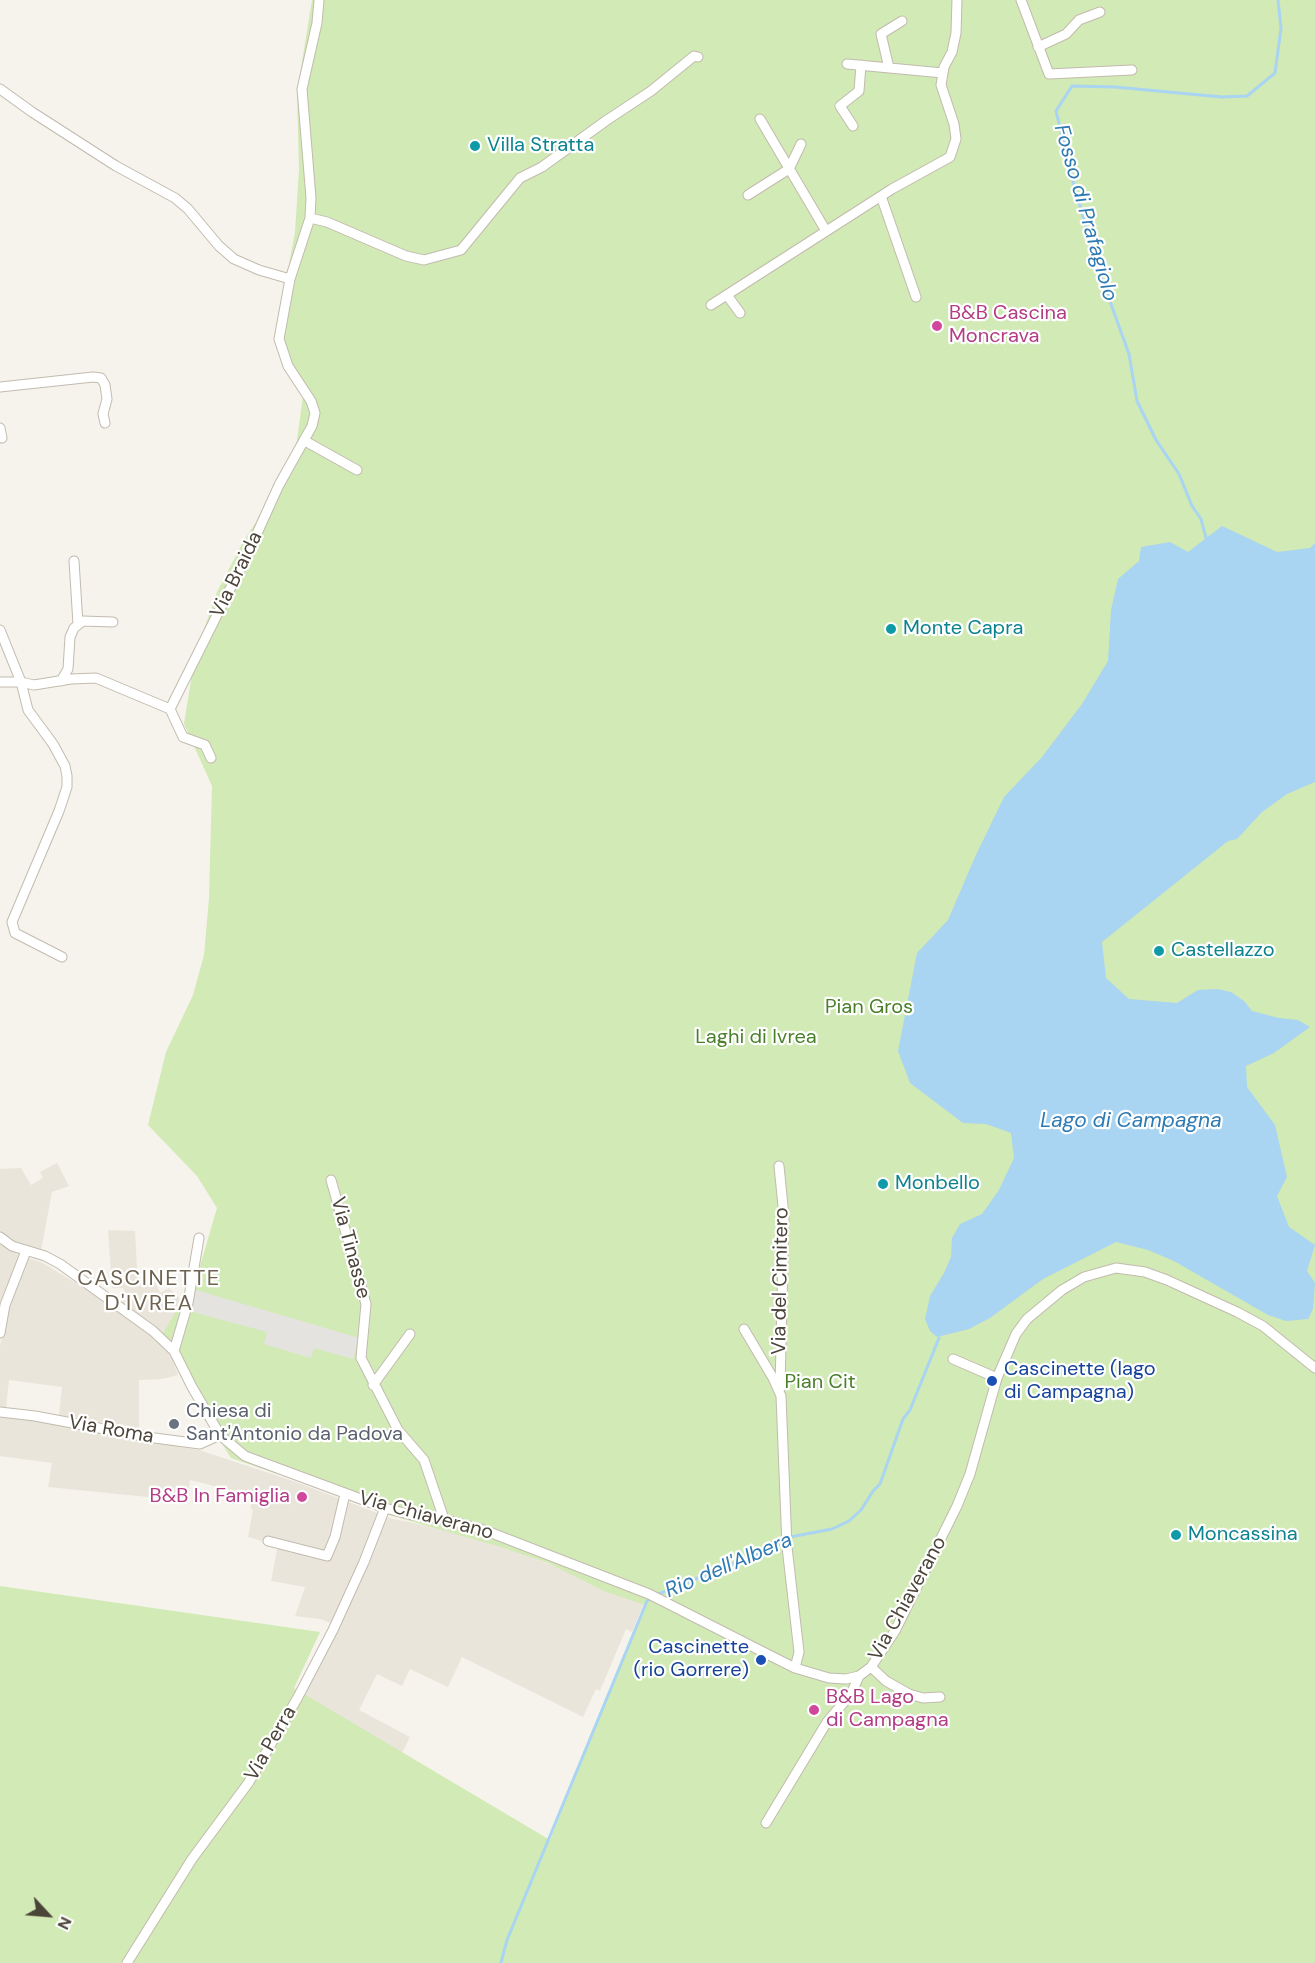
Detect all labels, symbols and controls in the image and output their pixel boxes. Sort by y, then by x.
water label: Fosso di Prafagiolo [1048,122,1122,304]
place label: Villa Stratta [487,134,594,158]
marker: Villa Stratta [468,139,482,153]
place label: B&B Cascina Moncrava [949,302,1067,349]
marker: B&B Cascina Moncrava [930,319,944,333]
street label: Via Braida [206,528,268,622]
place label: Monte Capra [903,617,1023,641]
marker: Monte Capra [884,622,898,636]
place label: Castellazzo [1171,939,1275,963]
marker: Castellazzo [1152,944,1166,958]
park label: Pian Gros [825,996,913,1020]
park label: Laghi di Ivrea [695,1026,817,1050]
water label: Lago di Campagna [1040,1108,1222,1134]
place label: Monbello [895,1172,980,1196]
marker: Monbello [876,1177,890,1191]
street label: Via Tinasse [325,1195,375,1301]
street label: Via del Cimitero [768,1207,794,1355]
district label: CASCINETTE D'IVREA [77,1266,221,1318]
place label: Cascinette (lago di Campagna) [1004,1358,1155,1405]
park label: Pian Cit [784,1371,856,1395]
marker: Cascinette (lago di Campagna) [985,1374,999,1388]
place label: Chiesa di Sant'Antonio da Padova [186,1400,403,1447]
street label: Via Roma [66,1411,156,1449]
marker: Chiesa di Sant'Antonio da Padova [167,1417,181,1431]
place label: B&B In Famiglia [150,1485,290,1509]
street label: Via Chiaverano [356,1486,496,1546]
marker: B&B In Famiglia [295,1490,309,1504]
place label: Moncassina [1188,1523,1298,1547]
water label: Rio dell'Albera [662,1528,796,1604]
marker: Moncassina [1169,1528,1183,1542]
street label: Via Chiaverano [864,1533,952,1665]
place label: Cascinette (rio Gorrere) [634,1636,749,1683]
marker: Cascinette (rio Gorrere) [754,1653,768,1667]
place label: B&B Lago di Campagna [826,1686,949,1733]
street label: Via Perra [240,1702,302,1786]
marker: B&B Lago di Campagna [807,1703,821,1717]
north arrow [18,1885,78,1945]
text: N [53,1913,77,1933]

